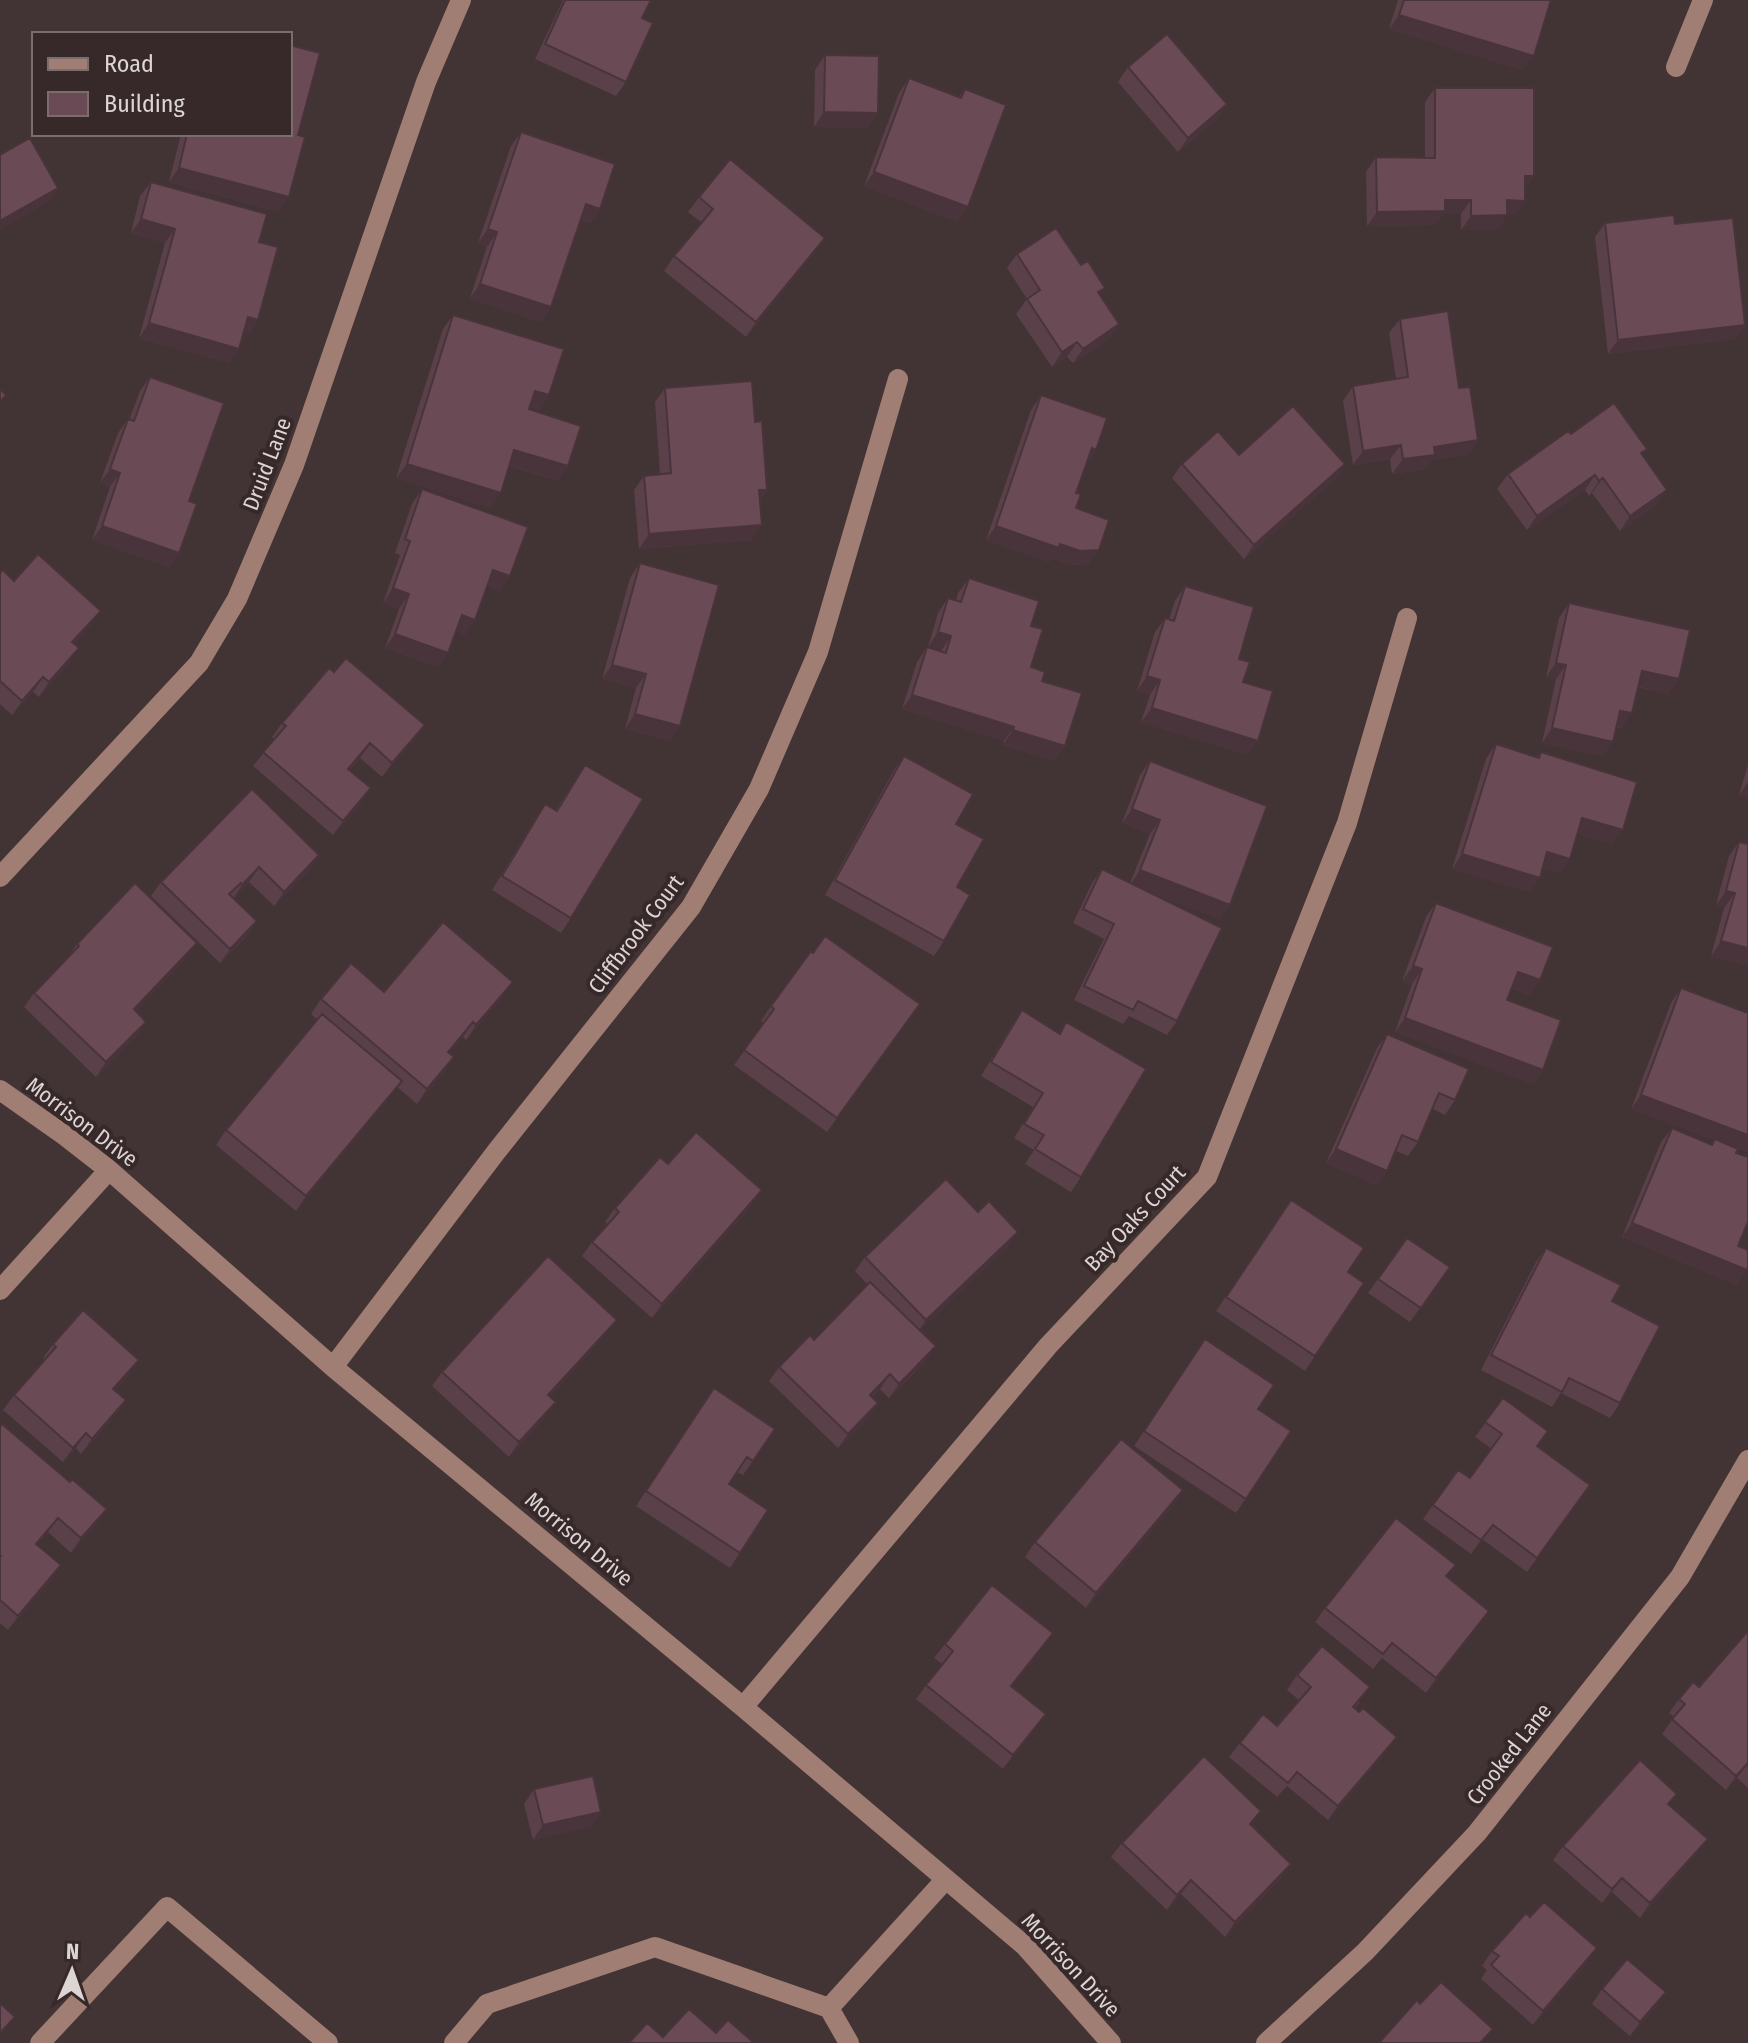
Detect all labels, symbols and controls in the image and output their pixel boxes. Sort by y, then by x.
legend [32,32,292,136]
text: Road [104,50,154,78]
text: Building [104,90,186,118]
street label: Druid Lane [237,414,297,514]
street label: Cliffbrook Court [583,869,690,999]
street label: Morrison Drive [21,1071,143,1173]
street label: Bay Oaks Court [1079,1159,1192,1277]
street label: Morrison Drive [520,1486,638,1592]
street label: Crooked Lane [1461,1698,1557,1810]
street label: Morrison Drive [1016,1907,1126,2023]
north arrow [32,1931,112,2011]
text: N [66,1938,80,1965]

